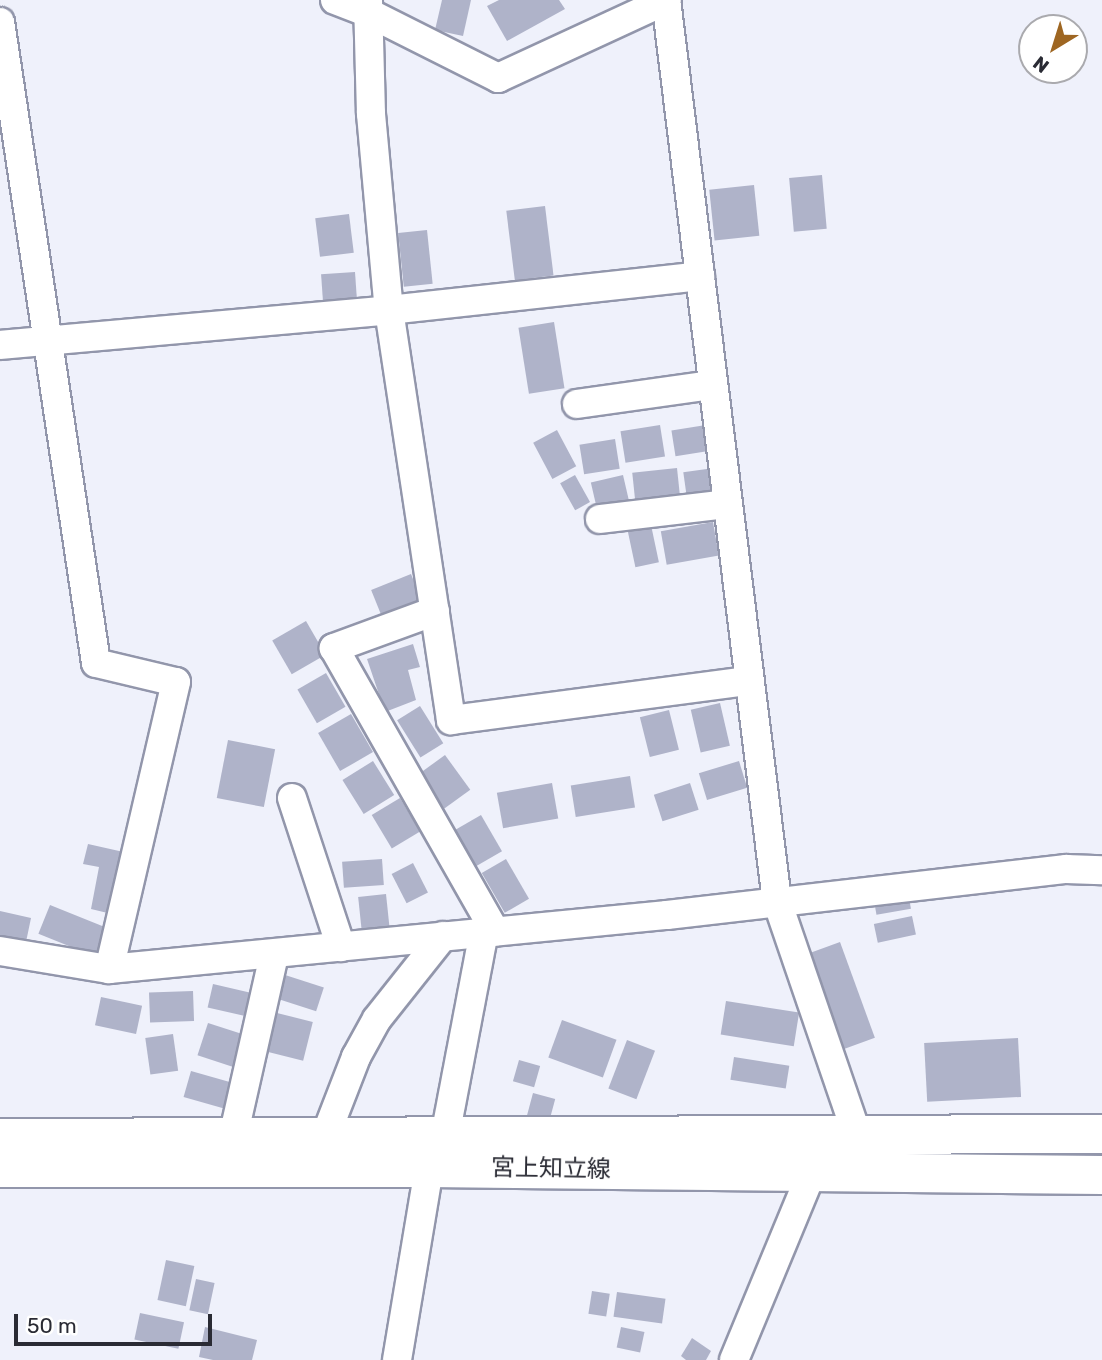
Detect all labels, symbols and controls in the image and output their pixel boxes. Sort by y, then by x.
north arrow [1018,14,1088,84]
text: N [1029,51,1053,78]
street label: 宮上知立線 [491,1154,611,1184]
scale bar [18,1300,215,1344]
text: 50 m [27,1313,77,1338]

